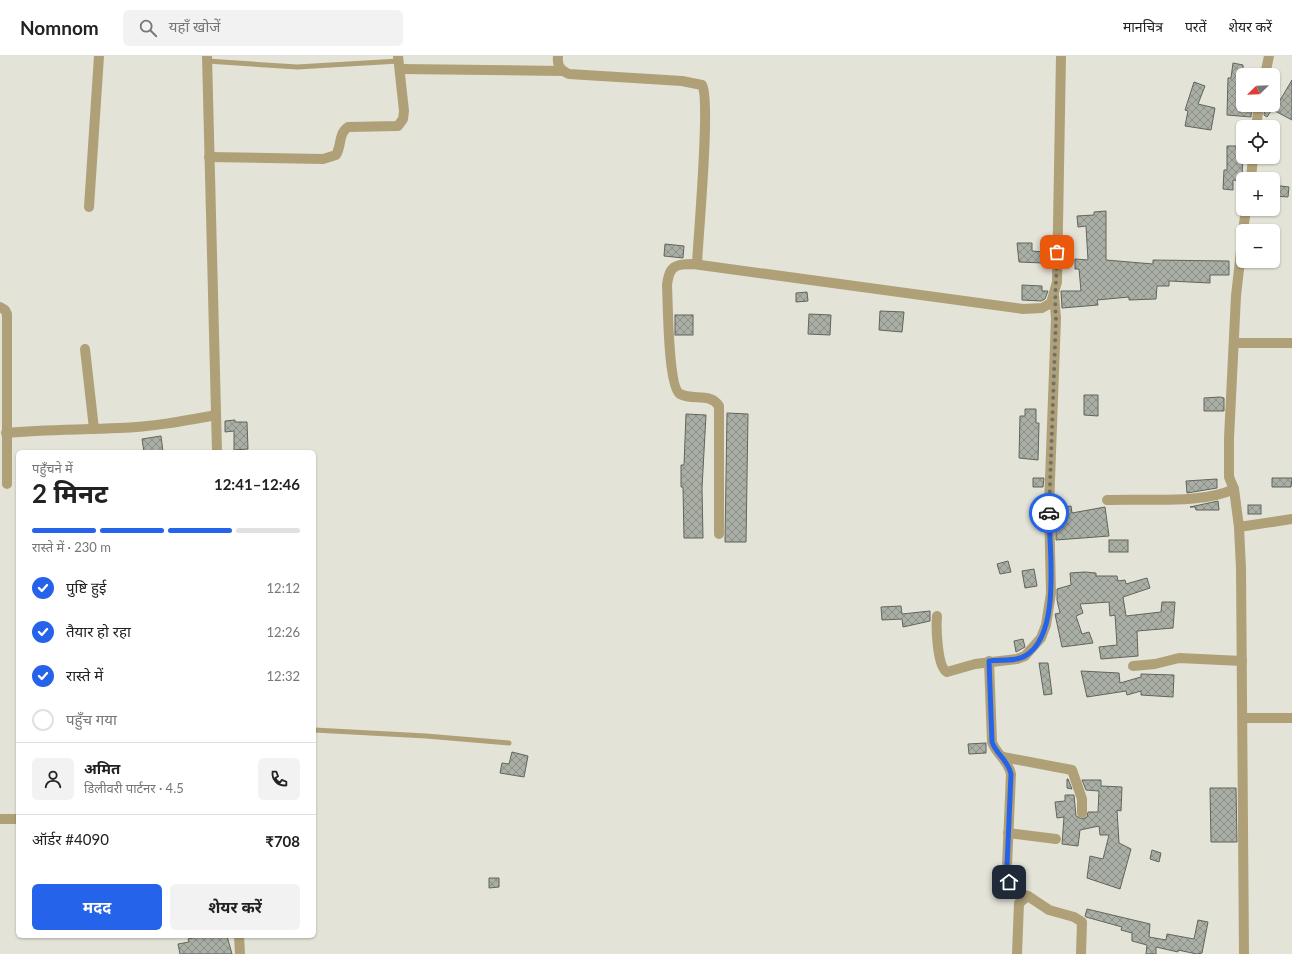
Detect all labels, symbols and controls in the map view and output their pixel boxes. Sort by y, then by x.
search box [123,10,403,46]
text: Nomnom [20,16,99,39]
icon: search [137,17,159,39]
text: यहाँ खोजें [169,17,220,35]
text: मानचित्र [1123,18,1163,35]
text: परतें [1185,18,1207,35]
text: शेयर करें [1229,18,1272,35]
north arrow [1236,68,1280,112]
map controls [1236,68,1280,268]
button: locate [1236,120,1280,164]
button: + [1236,172,1280,216]
button: − [1236,224,1280,268]
pin [1040,235,1074,269]
icon: bag [1046,241,1068,263]
text: पहुँचने में [32,460,73,476]
text: 12:41–12:46 [214,475,300,493]
text: 2 मिनट [32,477,108,509]
courier [1029,493,1069,533]
icon: car [1038,502,1060,524]
text: रास्ते में · 230 m [32,539,111,555]
icon: check [32,577,54,599]
text: पुष्टि हुई [66,578,106,596]
text: 12:12 [267,580,300,596]
icon: check [32,621,54,643]
text: तैयार हो रहा [66,622,131,640]
text: 12:26 [267,624,300,640]
icon: check [32,665,54,687]
text: रास्ते में [66,666,103,684]
text: 12:32 [267,668,300,684]
text: पहुँच गया [66,710,117,728]
button: person [32,758,74,800]
button: phone [258,758,300,800]
text: अमित [84,759,120,777]
text: डिलीवरी पार्टनर · 4.5 [84,780,184,796]
text: ऑर्डर #4090 [32,830,109,848]
text: ₹708 [265,832,300,850]
pin [992,865,1026,899]
icon: home [998,871,1020,893]
button: मदद [32,884,162,930]
button: शेयर करें [170,884,300,930]

